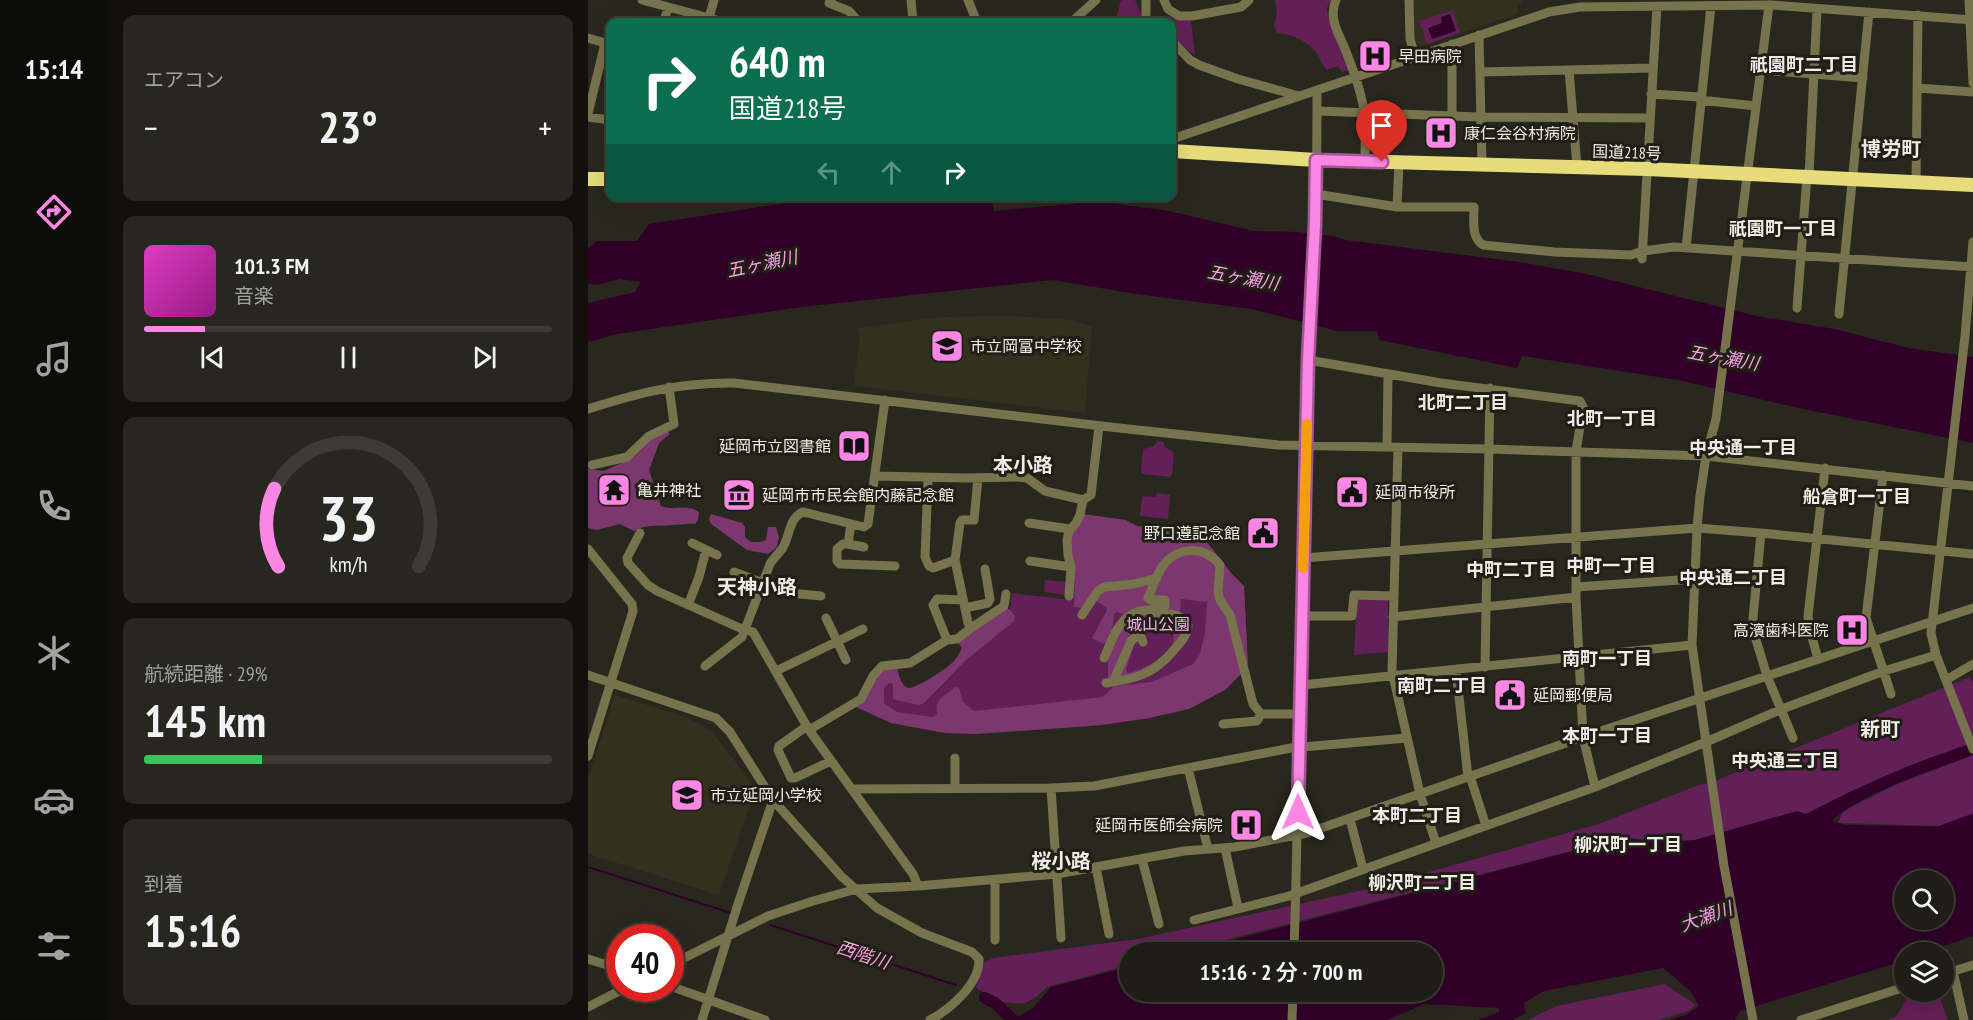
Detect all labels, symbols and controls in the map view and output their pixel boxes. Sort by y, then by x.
text: 640 m [729,34,826,89]
hospital icon: 早田病院 [1357,38,1393,74]
icon: right [630,42,708,120]
place label: 早田病院 [1398,46,1462,66]
text: 15:14 [25,52,83,86]
district label: 祇園町二丁目 [1750,53,1858,76]
text: エアコン [144,67,224,93]
text: 国道218号 [729,91,846,125]
text: 23° [318,97,378,155]
pin [1356,100,1407,162]
text: − [144,106,158,149]
text: + [538,106,552,149]
icon: arrive [1365,109,1398,142]
hospital icon: 康仁会谷村病院 [1423,115,1459,151]
place label: 康仁会谷村病院 [1464,123,1576,143]
district label: 博労町 [1861,136,1921,162]
street label: 国道218号 [1592,141,1662,163]
icon: left [812,156,845,189]
icon: ahead [875,156,908,189]
icon: right [938,156,971,189]
icon: directions [33,191,75,233]
district label: 祇園町一丁目 [1729,217,1837,240]
water label: 五ヶ瀬川 [724,244,801,282]
text: 101.3 FM [234,252,309,280]
water label: 五ヶ瀬川 [1206,260,1283,295]
text: 音楽 [234,283,274,309]
school or university icon: 市立岡富中学校 [929,328,965,364]
place label: 市立岡富中学校 [970,336,1082,356]
icon: music [33,338,75,380]
water label: 五ヶ瀬川 [1686,340,1763,375]
icon: previous [196,341,229,374]
icon: pause [332,341,365,374]
icon: next [468,341,501,374]
district label: 北町二丁目 [1418,391,1508,414]
district label: 北町一丁目 [1567,407,1657,430]
library icon: 延岡市立図書館 [836,428,872,464]
place label: 延岡市立図書館 [719,436,831,456]
district label: 中央通一丁目 [1689,436,1797,459]
district label: 本小路 [993,452,1053,478]
temple icon: 亀井神社 [596,472,632,508]
public building icon: 延岡市役所 [1334,474,1370,510]
text: 33 [318,477,378,558]
museum icon: 延岡市市民会館内藤記念館 [721,477,757,513]
place label: 亀井神社 [637,480,701,500]
place label: 延岡市役所 [1375,482,1455,502]
icon: phone [33,485,75,527]
place label: 延岡市市民会館内藤記念館 [762,485,954,505]
district label: 船倉町一丁目 [1803,485,1911,508]
public building icon: 野口遵記念館 [1245,515,1281,551]
place label: 野口遵記念館 [1144,523,1240,543]
text: km/h [329,550,367,578]
district label: 中町一丁目 [1566,554,1656,577]
district label: 中町二丁目 [1466,558,1556,581]
district label: 中央通二丁目 [1679,566,1787,589]
district label: 天神小路 [717,574,797,600]
hospital icon: 高濱歯科医院 [1834,612,1870,648]
park label: 城山公園 [1126,614,1190,634]
place label: 高濱歯科医院 [1733,620,1829,640]
icon: climate [33,632,75,674]
district label: 南町一丁目 [1562,647,1652,670]
text: 航続距離 · 29% [144,661,267,687]
district label: 南町二丁目 [1397,674,1487,697]
public building icon: 延岡郵便局 [1492,677,1528,713]
place label: 延岡郵便局 [1533,685,1613,705]
text: 145 km [144,691,266,749]
district label: 新町 [1860,716,1900,742]
district label: 本町一丁目 [1562,724,1652,747]
district label: 中央通三丁目 [1731,749,1839,772]
school or university icon: 市立延岡小学校 [669,777,705,813]
icon: car [33,779,75,821]
position arrow [1266,780,1330,844]
place label: 市立延岡小学校 [710,785,822,805]
district label: 本町二丁目 [1372,804,1462,827]
hospital icon: 延岡市医師会病院 [1228,807,1264,843]
place label: 延岡市医師会病院 [1095,815,1223,835]
district label: 柳沢町一丁目 [1574,833,1682,856]
district label: 桜小路 [1031,848,1091,874]
map controls [1894,870,1954,1002]
button: search [1894,870,1954,930]
text: 到着 [144,871,184,897]
district label: 柳沢町二丁目 [1368,871,1476,894]
water label: 大瀬川 [1677,896,1737,937]
text: 15:16 [144,901,241,959]
speed limit sign: 40 [606,924,684,1002]
icon: filters [33,925,75,967]
water label: 西階川 [834,935,894,974]
button: layers [1894,942,1954,1002]
text: 15:16 · 2 分 · 700 m [1200,958,1362,986]

